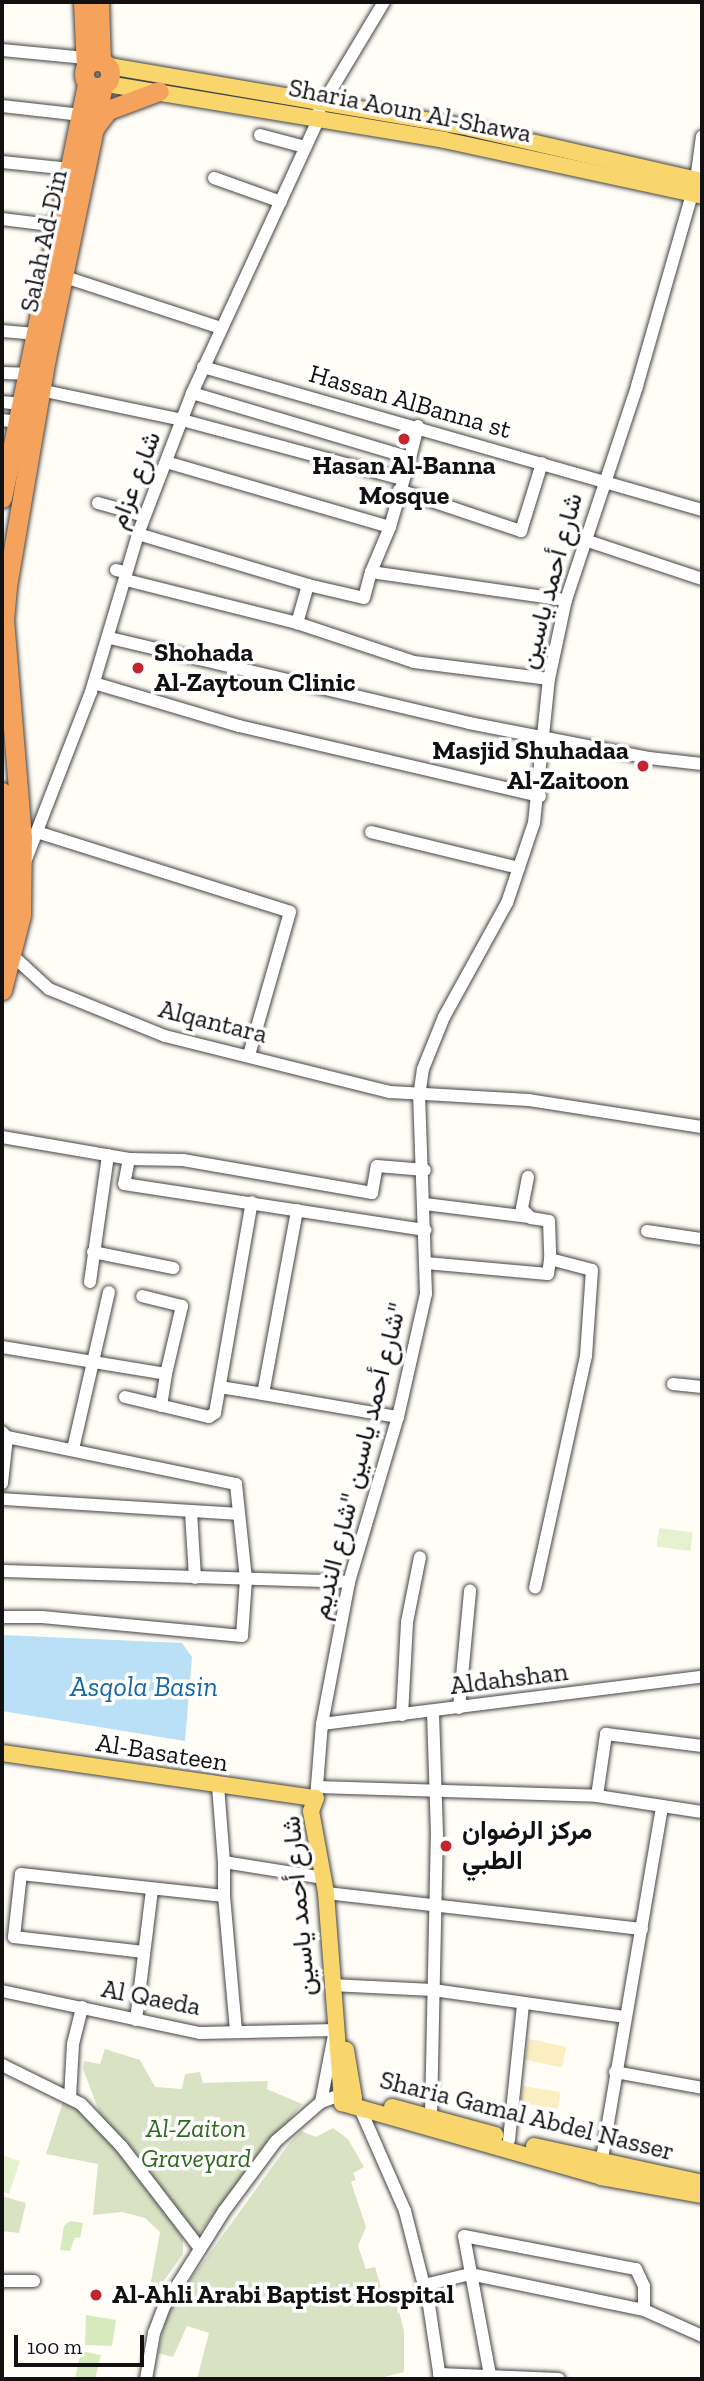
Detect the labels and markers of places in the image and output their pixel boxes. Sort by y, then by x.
marker: Hasan Al-Banna Mosque [396,431,412,447]
place label: Hasan Al-Banna Mosque [312,450,496,512]
place label: Shohada Al-Zaytoun Clinic [154,637,355,698]
marker: Shohada Al-Zaytoun Clinic [128,658,148,678]
place label: Masjid Shuhadaa Al-Zaitoon [432,735,629,796]
marker: Masjid Shuhadaa Al-Zaitoon [635,758,651,774]
place label: مركز الرضوان الطبي [462,1815,592,1876]
marker: مركز الرضوان الطبي [436,1836,456,1856]
place label: Al-Ahli Arabi Baptist Hospital [112,2279,455,2311]
marker: Al-Ahli Arabi Baptist Hospital [86,2285,106,2305]

